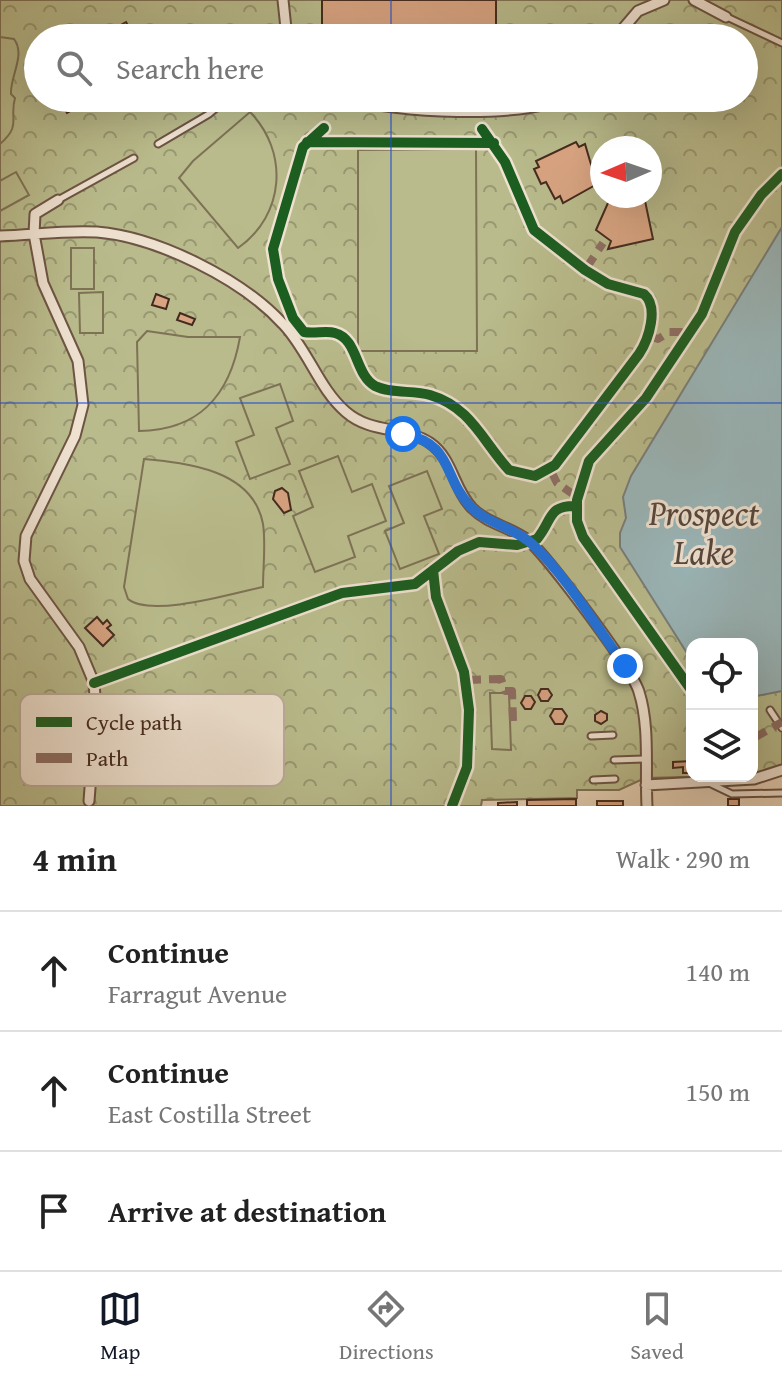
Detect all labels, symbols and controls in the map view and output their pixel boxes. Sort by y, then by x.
search box [24,24,758,112]
icon: search [52,46,96,90]
text: Search here [116,46,264,90]
north arrow [590,136,662,208]
route start [385,416,421,452]
water label: Prospect Lake [648,488,760,576]
map controls [686,638,758,782]
button: locate [686,638,758,710]
route end [607,648,643,684]
legend [20,694,284,786]
text: Cycle path [86,706,183,738]
button: layers [686,710,758,782]
text: Path [86,742,129,774]
text: 4 min [32,834,117,883]
text: Walk · 290 m [616,839,750,878]
text: Continue [108,930,229,974]
icon: ahead [32,949,76,993]
text: 140 m [685,952,750,991]
text: Farragut Avenue [108,974,287,1013]
text: Continue [108,1050,229,1094]
icon: ahead [32,1069,76,1113]
text: 150 m [685,1072,750,1111]
text: East Costilla Street [108,1094,311,1133]
icon: arrive [32,1189,76,1233]
text: Arrive at destination [108,1189,386,1233]
tab: Map [98,1287,142,1367]
tab: Directions [339,1287,434,1367]
tab: Saved [630,1287,684,1367]

